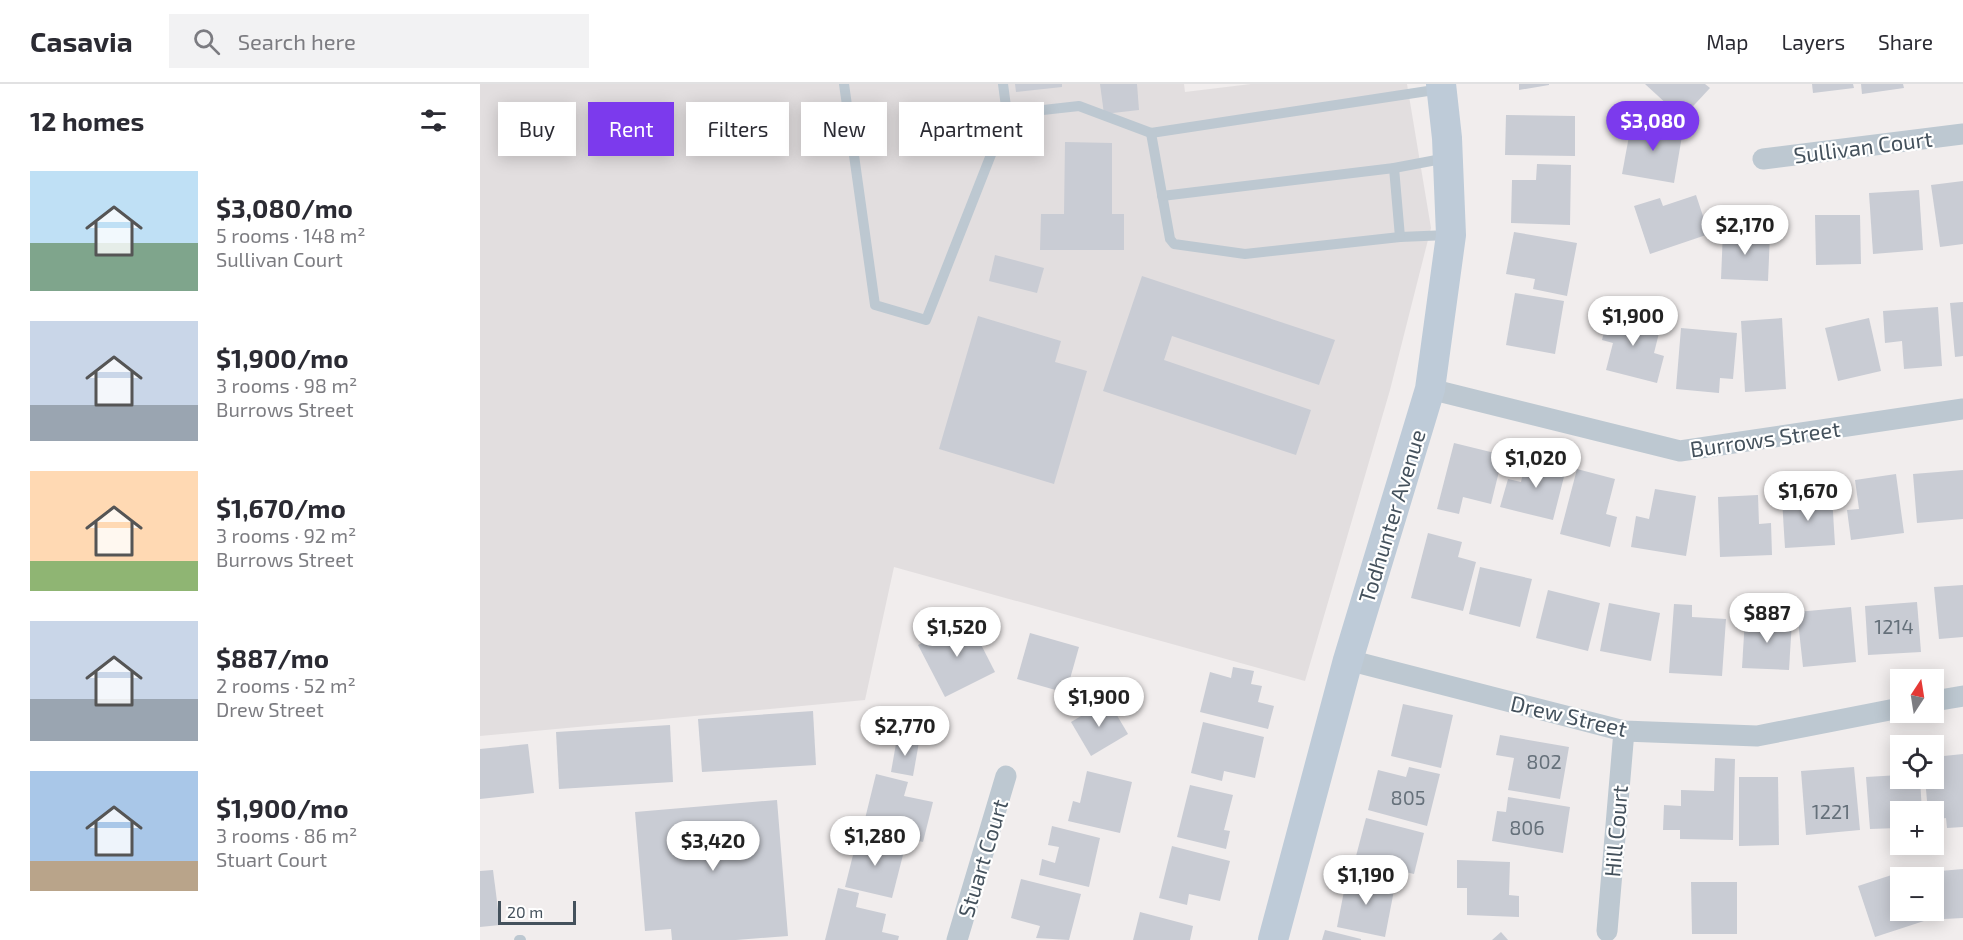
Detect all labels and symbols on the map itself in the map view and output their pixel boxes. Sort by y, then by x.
pin: $3,080 [1604,101,1702,152]
street label: Sullivan Court [1792,125,1934,167]
pin: $2,170 [1696,205,1794,256]
pin: $1,900 [1584,296,1682,347]
street label: Burrows Street [1688,415,1842,461]
street label: Todhunter Avenue [1352,426,1430,606]
pin: $1,020 [1487,438,1585,489]
pin: $1,670 [1759,471,1857,522]
pin: $887 [1731,593,1803,644]
pin: $1,520 [908,607,1006,658]
house number: 1214 [1874,614,1914,638]
north arrow [1890,669,1944,723]
pin: $1,900 [1050,677,1148,728]
street label: Drew Street [1508,689,1630,741]
pin: $2,770 [856,706,954,757]
house number: 802 [1526,749,1562,773]
street label: Hill Court [1598,784,1632,878]
house number: 805 [1391,785,1425,809]
street label: Stuart Court [952,796,1012,920]
house number: 1221 [1812,799,1850,823]
house number: 806 [1509,815,1545,839]
pin: $1,280 [826,816,924,867]
pin: $3,420 [664,821,762,872]
pin: $1,190 [1317,855,1415,906]
scale bar [498,898,576,926]

